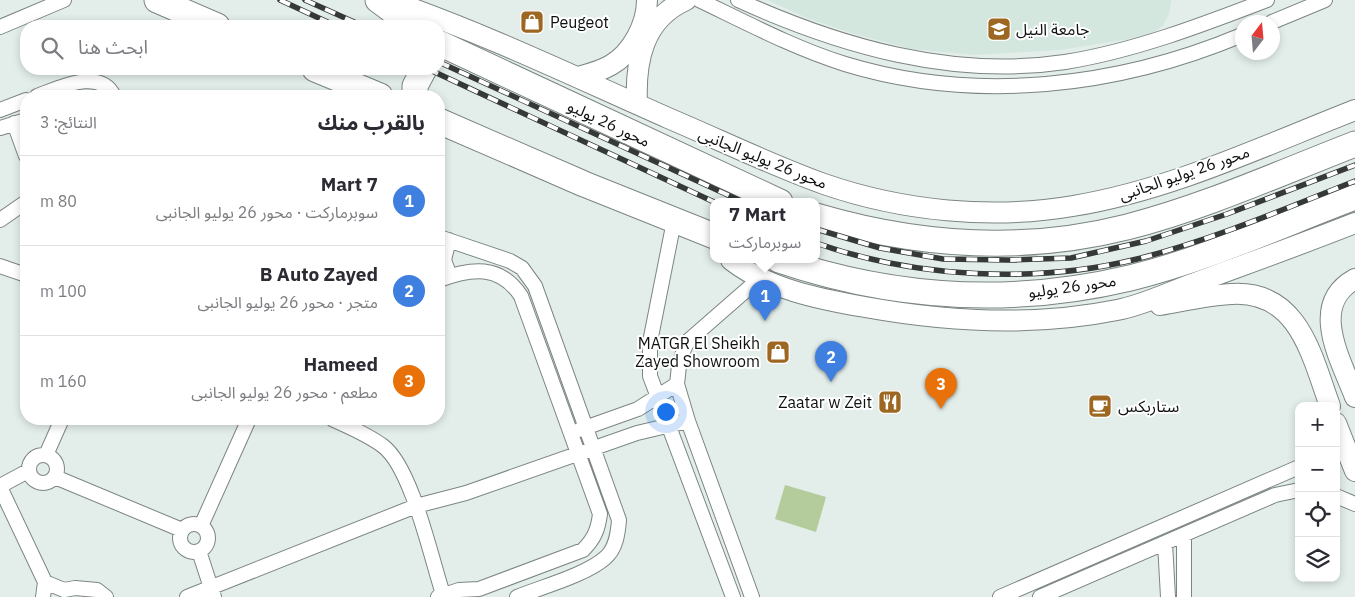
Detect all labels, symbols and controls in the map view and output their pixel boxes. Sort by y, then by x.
shop icon: Peugeot [519,9,545,35]
place label: Peugeot [550,12,609,32]
north arrow [1235,15,1280,60]
school or university icon: جامعة النيل [986,16,1012,42]
place label: جامعة النيل [1016,19,1089,39]
search box [20,20,445,75]
icon: search [38,34,66,62]
text: ابحث هنا [78,35,148,59]
street label: محور 26 يوليو [565,95,653,151]
text: بالقرب منك [318,108,425,136]
text: النتائج: 3 [40,112,97,132]
street label: محور 26 يوليو الجانبى [696,123,830,193]
street label: محور 26 يوليو الجانبى [1116,141,1252,205]
text: 7 Mart [321,172,378,196]
text: 80 m [40,191,77,211]
text: 1 [404,191,414,211]
popup [710,198,820,263]
text: سوبرماركت · محور 26 يوليو الجانبى [156,202,378,222]
text: 7 Mart [729,202,786,226]
text: سوبرماركت [729,232,801,252]
text: B Auto Zayed [260,262,378,286]
street label: محور 26 يوليو [1027,270,1117,302]
pin: 1 [749,280,781,321]
text: 100 m [40,281,87,301]
text: 2 [404,281,414,301]
text: متجر · محور 26 يوليو الجانبى [197,292,378,312]
place label: MATGR El Sheikh Zayed Showroom [635,333,760,371]
shop icon: MATGR El Sheikh Zayed Showroom [765,339,791,365]
pin: 2 [815,341,847,382]
text: Hameed [304,352,378,376]
pin: 3 [925,368,957,409]
text: 160 m [40,371,87,391]
text: 3 [404,371,414,391]
text: مطعم · محور 26 يوليو الجانبى [191,382,378,402]
restaurant icon: Zaatar w Zeit [877,389,903,415]
place label: Zaatar w Zeit [778,392,872,412]
cafe icon: ستاربكس [1087,393,1113,419]
place label: ستاربكس [1118,396,1179,416]
your location [653,399,679,425]
map controls [1295,402,1340,582]
button: + [1295,402,1340,447]
button: − [1295,447,1340,492]
button: locate [1295,492,1340,537]
button: layers [1295,537,1340,582]

